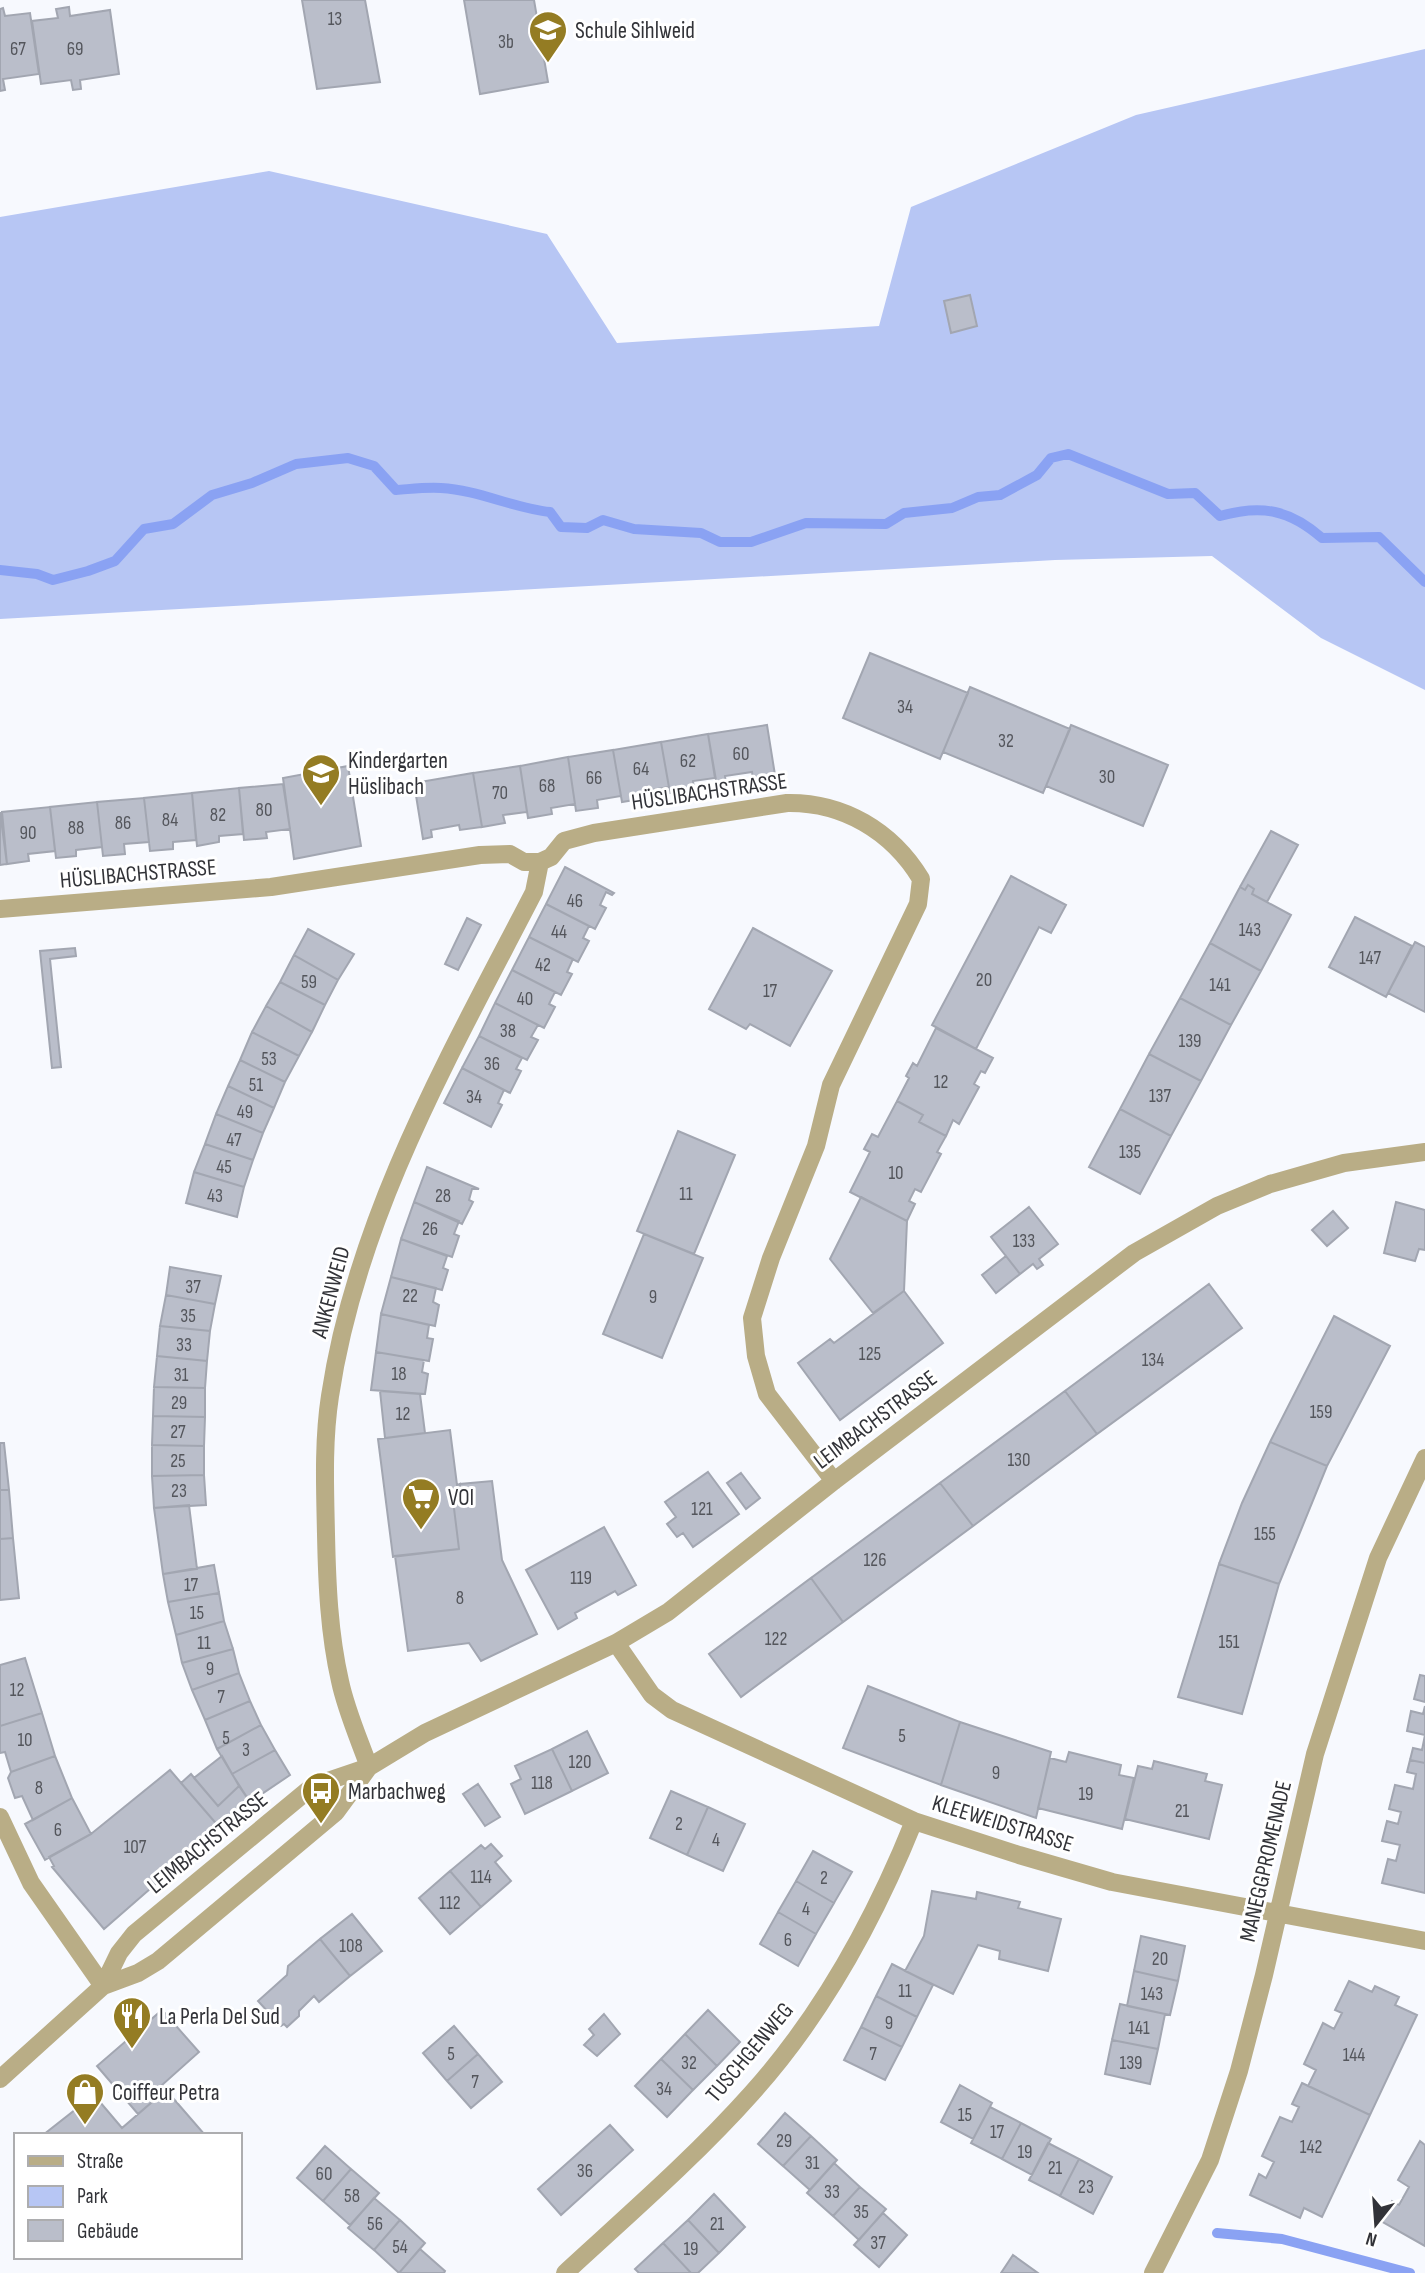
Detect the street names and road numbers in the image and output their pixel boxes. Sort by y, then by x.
street label: HÜSLIBACHSTRASSE [630,767,789,817]
street label: HÜSLIBACHSTRASSE [59,853,217,895]
street label: ANKENWEID [305,1243,357,1342]
street label: LEIMBACHSTRASSE [808,1364,943,1475]
street label: MANEGGPROMENADE [1234,1778,1298,1945]
street label: LEIMBACHSTRASSE [142,1786,274,1900]
street label: KLEEWEIDSTRASSE [929,1789,1077,1859]
street label: TUSCHGENWEG [700,1997,800,2108]

